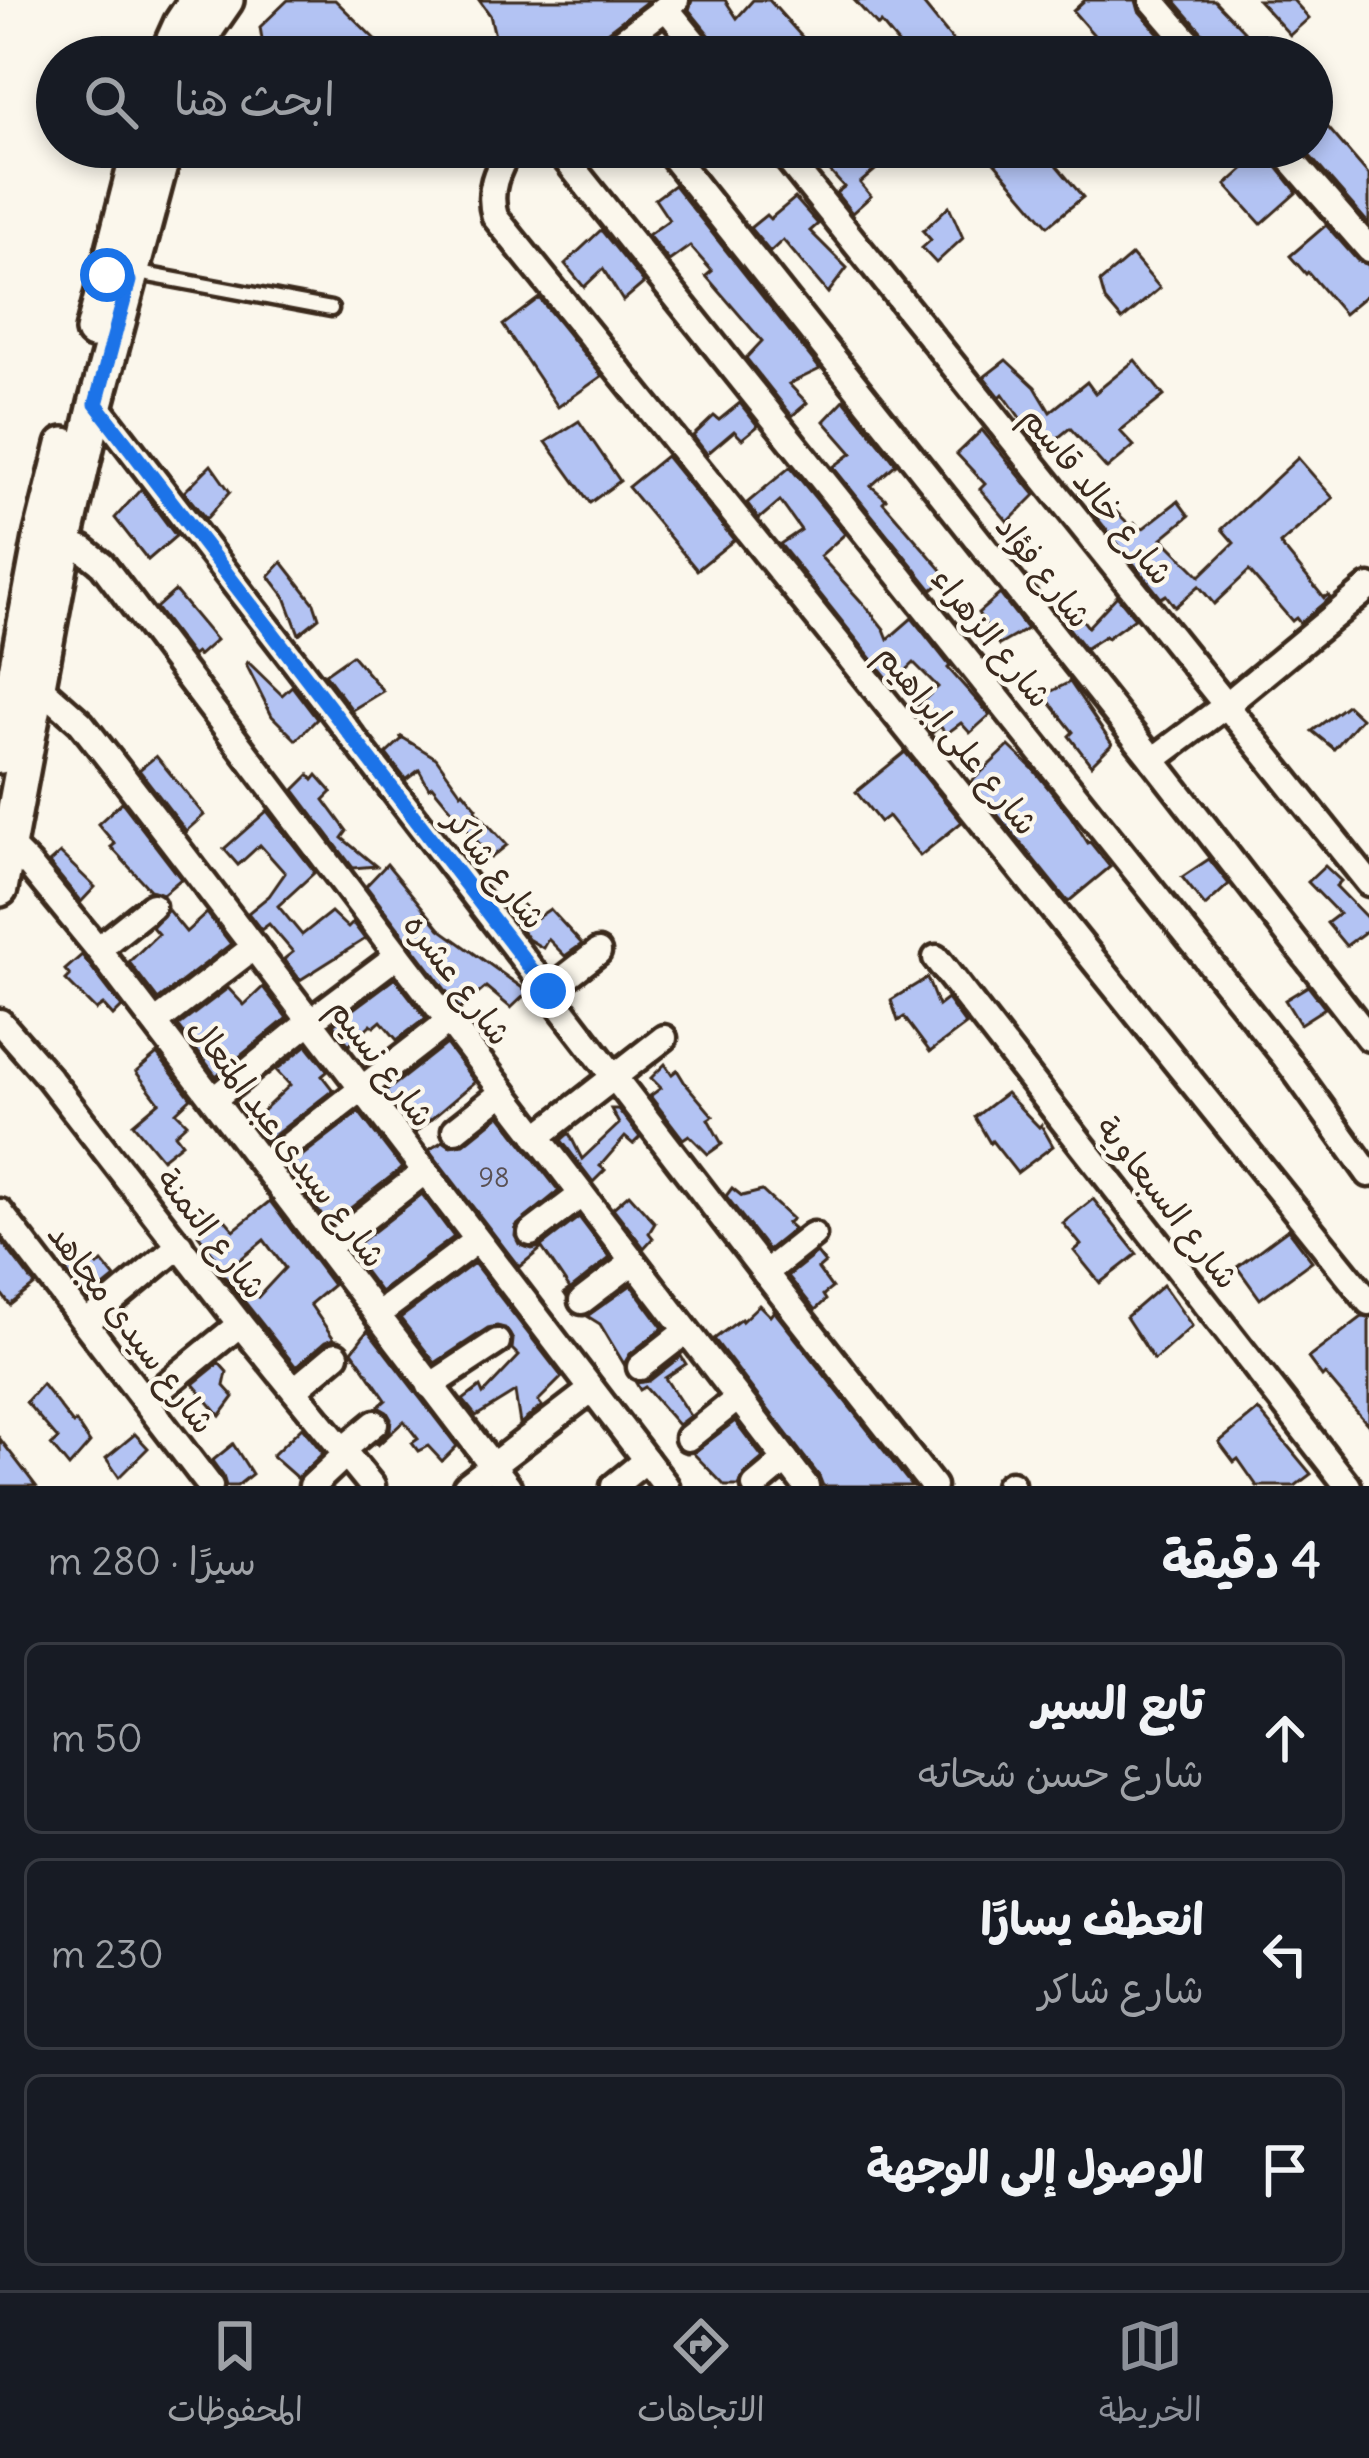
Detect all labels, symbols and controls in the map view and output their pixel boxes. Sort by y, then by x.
search box [36,36,1333,168]
icon: search [78,69,144,135]
text: ابحث هنا [174,71,335,127]
route start [80,248,134,302]
street label: شارع خالد قاسم [1009,397,1183,596]
street label: شارع فؤاد [984,506,1101,638]
street label: شارع الزهراء [920,558,1061,718]
street label: شارع على ابراهيم [864,635,1048,846]
street label: شارع شاكر [432,799,556,939]
street label: شارع عشره [392,905,521,1055]
route end [521,964,575,1018]
street label: شارع نسيم [316,989,444,1138]
street label: شارع سيدى عبد المتعال [178,1008,396,1277]
street label: شارع السبعاوية [1085,1107,1249,1299]
street label: شارع التمنة [146,1159,276,1309]
house number: 98 [478,1160,510,1194]
street label: شارع سيدى مجاهد [37,1214,225,1444]
text: 4 دقيقة [1162,1528,1321,1592]
text: سيرًا · 280 m [48,1537,256,1586]
text: تابع السير [1033,1675,1204,1731]
icon: ahead [1252,1705,1318,1771]
text: 50 m [51,1714,143,1763]
text: شارع حسن شحاته [918,1749,1204,1798]
text: انعطف يسارًا [981,1891,1204,1947]
icon: left [1252,1921,1318,1987]
text: 230 m [51,1930,164,1979]
text: شارع شاكر [1039,1965,1204,2014]
icon: arrive [1252,2137,1318,2203]
text: الوصول إلى الوجهة [866,2139,1204,2195]
tab: المحفوظات [167,2313,303,2439]
tab: الاتجاهات [637,2313,765,2439]
tab: الخريطة [1099,2313,1202,2439]

